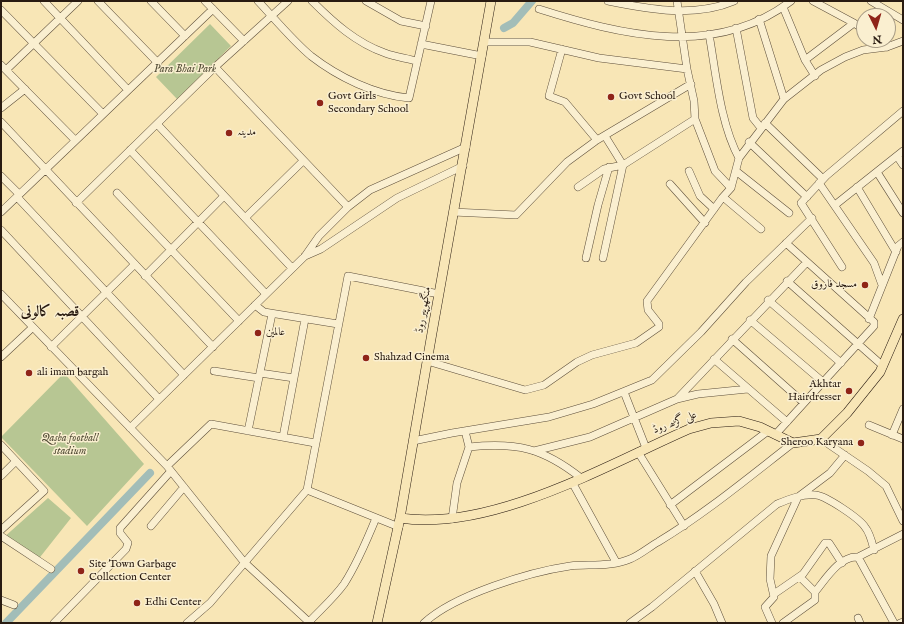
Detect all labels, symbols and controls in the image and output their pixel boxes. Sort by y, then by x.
north arrow [856,8,896,48]
text: N [872,32,882,46]
park label: Para Bhai Park [154,63,216,77]
place label: Govt Girls Secondary School [328,90,409,116]
place label: Govt School [619,90,676,104]
marker: Govt School [606,92,616,102]
marker: Govt Girls Secondary School [315,98,325,108]
place label: مدینہ [237,126,256,140]
marker: مدینہ [224,128,234,138]
place label: مسجد فاروق [811,278,857,292]
marker: مسجد فاروق [860,280,870,290]
street label: منگھوپیر روڈ [413,286,435,334]
district label: قصبہ کالونی [21,304,79,322]
place label: عالمین [266,326,285,340]
marker: عالمین [253,328,263,338]
place label: Shahzad Cinema [374,351,449,365]
marker: Shahzad Cinema [361,353,371,363]
place label: ali imam bargah [37,366,108,380]
marker: ali imam bargah [24,368,34,378]
place label: Akhtar Hairdresser [788,378,841,404]
marker: Akhtar Hairdresser [844,386,854,396]
street label: علی گڑھ روڈ [651,409,699,437]
park label: Qasba football stadium [42,432,98,458]
place label: Sheroo Karyana [781,436,853,450]
marker: Sheroo Karyana [856,438,866,448]
place label: Site Town Garbage Collection Center [89,558,176,584]
marker: Site Town Garbage Collection Center [76,566,86,576]
place label: Edhi Center [145,596,201,610]
marker: Edhi Center [132,598,142,608]

